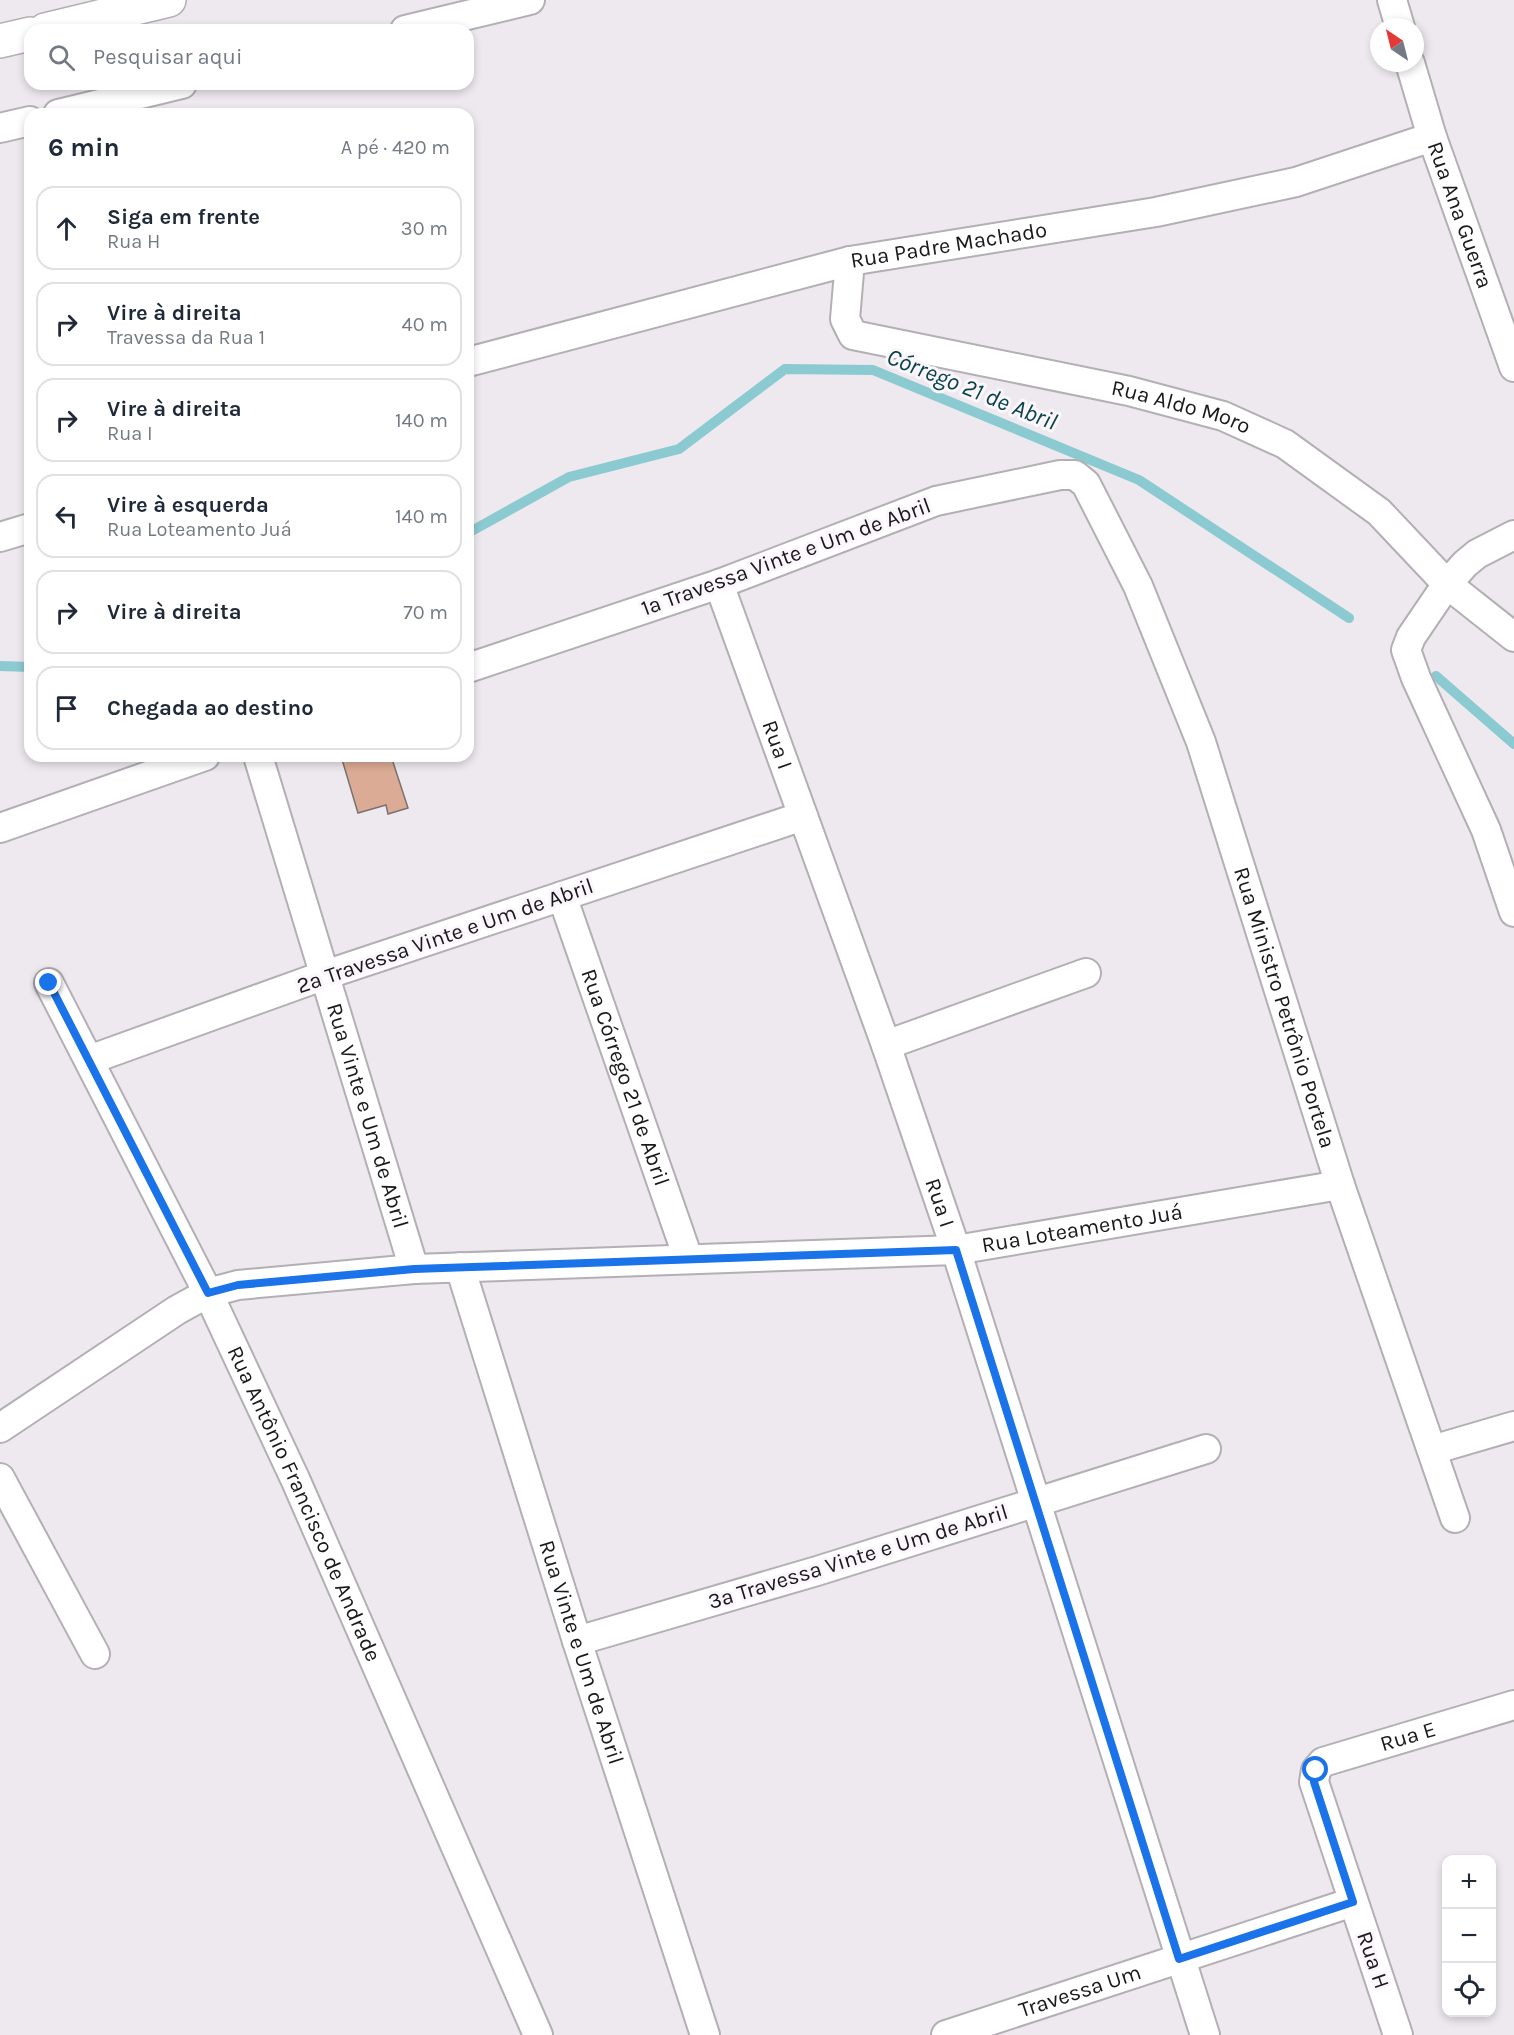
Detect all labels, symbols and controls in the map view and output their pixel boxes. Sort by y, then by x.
north arrow [1370,18,1424,72]
search box [24,24,474,90]
icon: search [45,41,78,74]
text: Pesquisar aqui [93,44,242,70]
text: 6 min [48,132,120,163]
text: A pé · 420 m [341,136,450,159]
street label: Rua Ana Guerra [1422,138,1498,292]
text: Siga em frente [107,204,260,230]
icon: ahead [50,212,83,245]
text: 30 m [401,217,448,240]
street label: Rua Padre Machado [848,217,1049,274]
text: Rua H [107,230,161,253]
text: Vire à direita [107,300,242,326]
icon: right [50,308,83,341]
text: 40 m [402,313,448,336]
text: Travessa da Rua 1 [107,326,265,349]
water label: Córrego 21 de Abril [883,342,1061,436]
street label: Rua Aldo Moro [1109,375,1255,440]
text: Vire à direita [107,396,242,422]
icon: right [50,404,83,437]
text: 140 m [395,409,448,432]
text: Rua I [107,422,153,445]
text: Vire à esquerda [107,492,269,518]
street label: 1ª Travessa Vinte e Um de Abril [638,492,934,622]
icon: left [50,500,83,533]
text: 140 m [395,505,448,528]
text: Rua Loteamento Juá [107,518,292,541]
icon: right [50,596,83,629]
text: Vire à direita [107,599,242,625]
text: 70 m [403,601,448,624]
icon: arrive [50,692,83,725]
text: Chegada ao destino [107,695,314,721]
street label: Rua I [756,717,798,773]
street label: Rua Ministro Petrônio Portela [1228,864,1341,1151]
street label: 2ª Travessa Vinte e Um de Abril [293,873,597,999]
street label: Rua Córrego 21 de Abril [575,965,675,1189]
route end [35,969,61,995]
street label: Rua Vinte e Um de Abril [321,1000,414,1231]
street label: Rua I [919,1175,960,1231]
street label: Rua Loteamento Juá [980,1199,1184,1258]
street label: Rua Antônio Francisco de Andrade [222,1342,386,1666]
street label: 3ª Travessa Vinte e Um de Abril [705,1499,1011,1615]
street label: Rua Vinte e Um de Abril [533,1537,629,1768]
street label: Rua E [1377,1716,1439,1757]
route start [1302,1756,1328,1782]
map controls [1442,1855,1496,2017]
button: + [1442,1855,1496,1909]
button: − [1442,1909,1496,1963]
street label: Rua H [1351,1928,1395,1992]
street label: Travessa Um [1015,1959,1145,2023]
button: locate [1442,1963,1496,2017]

